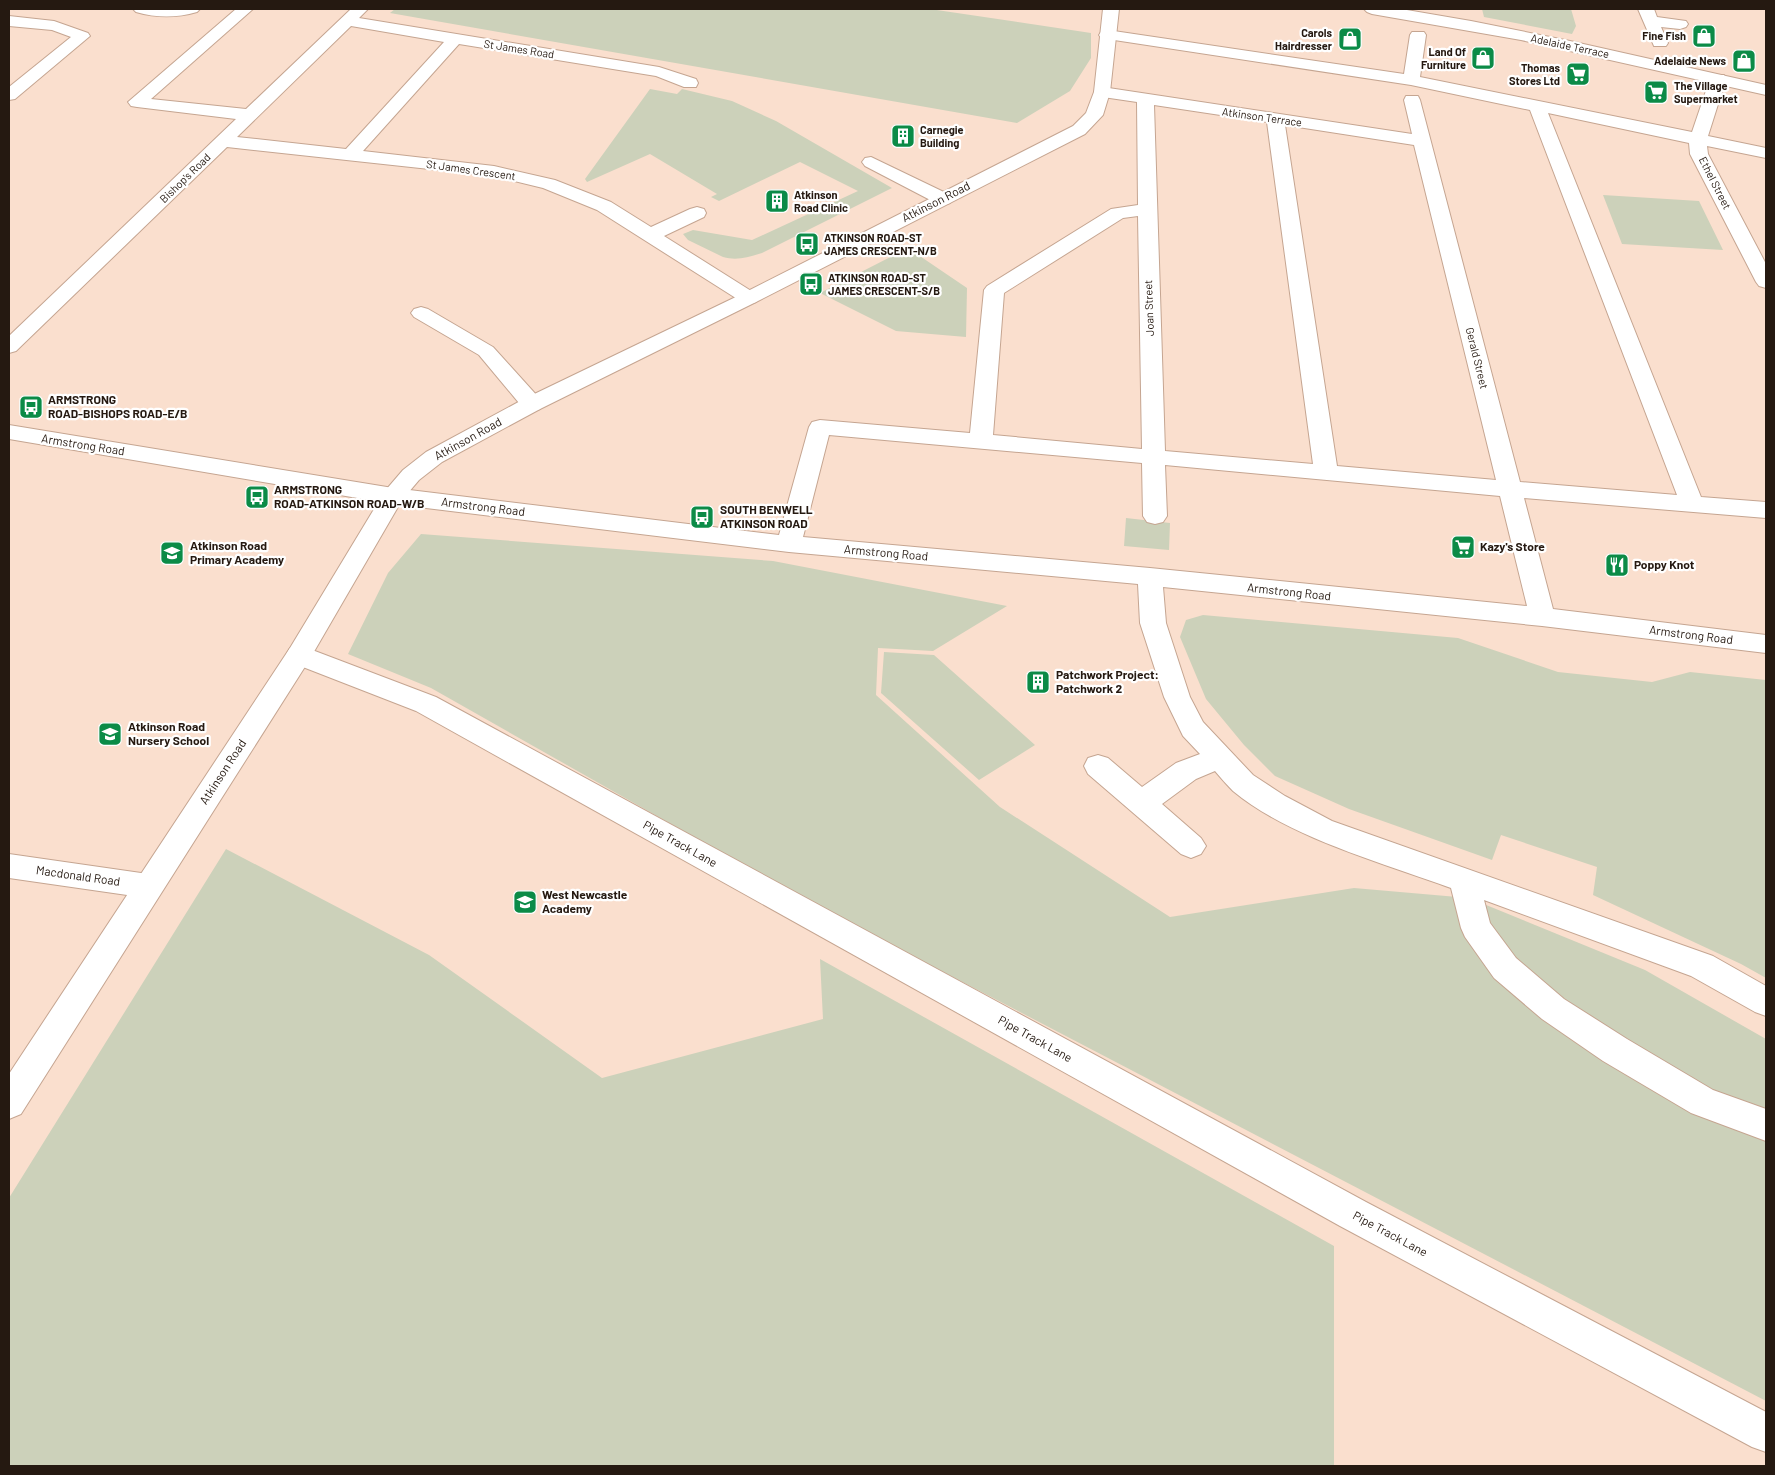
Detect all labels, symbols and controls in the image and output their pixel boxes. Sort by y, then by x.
shop icon: Fine Fish [1691,23,1717,49]
place label: Carols Hairdresser [1275,26,1333,52]
shop icon: Carols Hairdresser [1337,26,1363,52]
place label: Fine Fish [1642,29,1686,42]
street label: Adelaide Terrace [1530,31,1611,60]
street label: St James Road [483,37,555,60]
place label: Land Of Furniture [1421,45,1466,71]
shop icon: Land Of Furniture [1470,45,1496,71]
shop icon: Adelaide News [1731,48,1757,74]
place label: Adelaide News [1654,54,1726,67]
place label: Thomas Stores Ltd [1509,61,1560,87]
supermarket icon: Thomas Stores Ltd [1565,61,1591,87]
supermarket icon: The Village Supermarket [1643,79,1669,105]
place label: The Village Supermarket [1674,79,1738,105]
street label: Atkinson Terrace [1221,104,1303,129]
building icon: Carnegie Building [890,123,916,149]
place label: Carnegie Building [920,123,964,149]
street label: Bishop's Road [157,150,213,205]
street label: Ethel Street [1697,154,1734,211]
street label: St James Crescent [426,157,517,182]
street label: Atkinson Road [899,178,972,224]
building icon: Atkinson Road Clinic [764,188,790,214]
place label: Atkinson Road Clinic [794,188,848,214]
bus stop icon: ATKINSON ROAD-ST JAMES CRESCENT-N/B [794,231,820,257]
place label: ATKINSON ROAD-ST JAMES CRESCENT-N/B [824,231,937,257]
bus stop icon: ATKINSON ROAD-ST JAMES CRESCENT-S/B [798,271,824,297]
place label: ATKINSON ROAD-ST JAMES CRESCENT-S/B [828,271,940,297]
street label: Joan Street [1141,280,1156,336]
street label: Gerald Street [1464,326,1491,390]
place label: ARMSTRONG ROAD-BISHOPS ROAD-E/B [48,392,188,420]
bus stop icon: ARMSTRONG ROAD-BISHOPS ROAD-E/B [18,394,44,420]
street label: Atkinson Road [431,414,504,462]
street label: Armstrong Road [40,430,126,458]
place label: ARMSTRONG ROAD-ATKINSON ROAD-W/B [274,482,425,510]
bus stop icon: ARMSTRONG ROAD-ATKINSON ROAD-W/B [244,484,270,510]
street label: Armstrong Road [440,494,526,518]
place label: SOUTH BENWELL ATKINSON ROAD [720,502,813,530]
bus stop icon: SOUTH BENWELL ATKINSON ROAD [689,504,715,530]
supermarket icon: Kazy's Store [1450,534,1476,560]
place label: Atkinson Road Primary Academy [190,538,284,566]
place label: Kazy's Store [1480,539,1545,553]
school or university icon: Atkinson Road Primary Academy [159,540,185,566]
street label: Armstrong Road [843,541,929,563]
restaurant icon: Poppy Knot [1604,552,1630,578]
place label: Poppy Knot [1634,557,1695,571]
street label: Armstrong Road [1246,580,1332,602]
street label: Armstrong Road [1648,622,1734,646]
place label: Patchwork Project: Patchwork 2 [1056,667,1159,695]
building icon: Patchwork Project: Patchwork 2 [1025,669,1051,695]
place label: Atkinson Road Nursery School [128,719,209,747]
school or university icon: Atkinson Road Nursery School [97,721,123,747]
street label: Atkinson Road [196,736,248,807]
street label: Pipe Track Lane [641,817,720,869]
street label: Macdonald Road [35,862,121,888]
place label: West Newcastle Academy [542,887,628,915]
school or university icon: West Newcastle Academy [512,889,538,915]
street label: Pipe Track Lane [996,1012,1075,1064]
street label: Pipe Track Lane [1351,1208,1430,1259]

